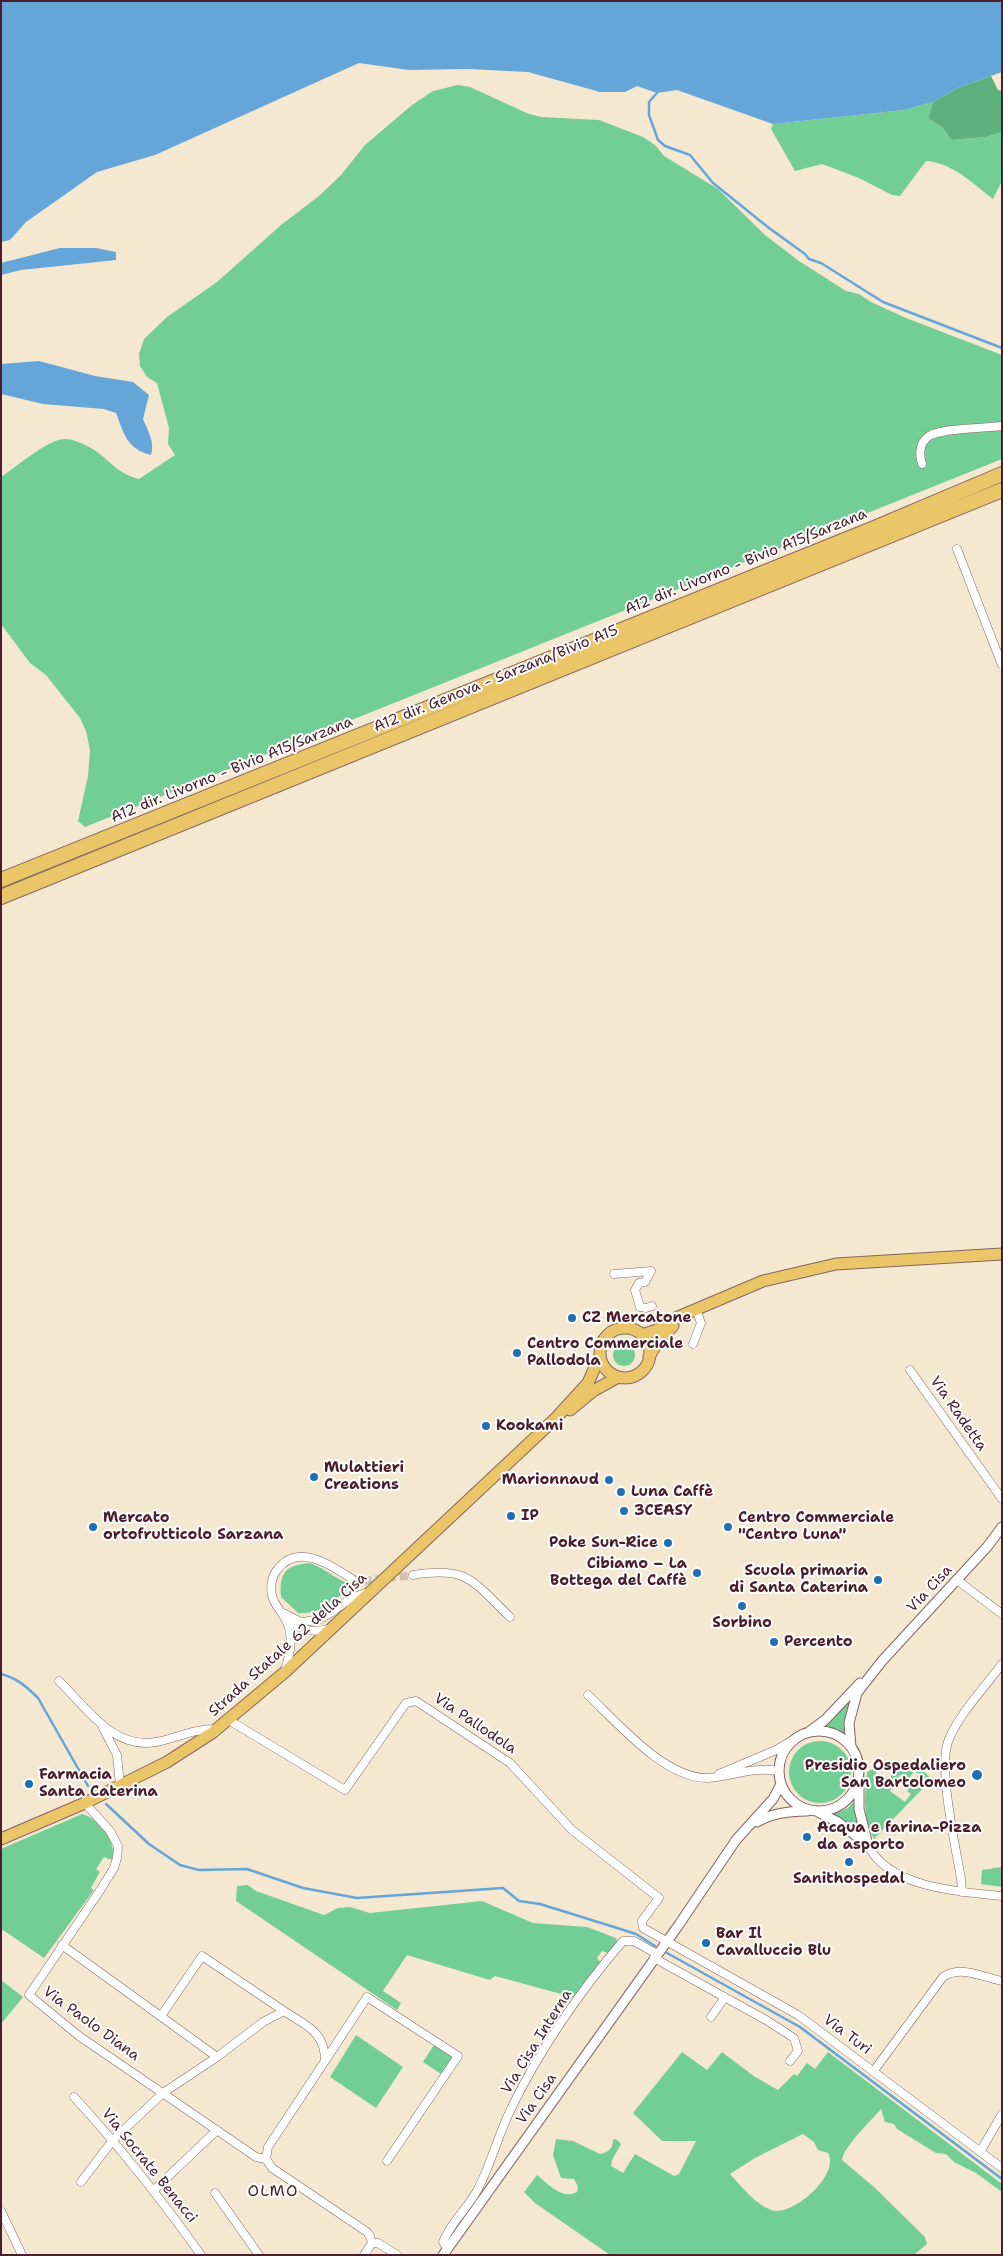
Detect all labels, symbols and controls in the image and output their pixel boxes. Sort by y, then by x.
street label: A12 dir. Livorno - Bivio A15/Sarzana [622,505,870,619]
street label: A12 dir. Genova - Sarzana/Bivio A15 [371,622,621,736]
street label: A12 dir. Livorno - Bivio A15/Sarzana [108,713,356,827]
place label: CZ Mercatone [582,1309,691,1327]
marker: CZ Mercatone [566,1312,578,1324]
place label: Centro Commerciale Pallodola [527,1335,683,1370]
marker: Centro Commerciale Pallodola [511,1347,523,1359]
street label: Via Radetta [926,1373,990,1455]
place label: Kookami [496,1417,563,1435]
marker: Kookami [480,1420,492,1432]
place label: Mulattieri Creations [324,1459,404,1494]
marker: Mulattieri Creations [308,1471,320,1483]
place label: Marionnaud [502,1471,599,1489]
marker: Marionnaud [603,1474,615,1486]
place label: Luna Caffè [631,1483,713,1501]
marker: Luna Caffè [615,1486,627,1498]
place label: 3CEASY [634,1502,692,1520]
marker: 3CEASY [618,1505,630,1517]
place label: IP [521,1507,539,1525]
place label: Mercato ortofrutticolo Sarzana [103,1509,283,1544]
place label: Centro Commerciale "Centro Luna" [738,1509,894,1544]
marker: IP [505,1510,517,1522]
marker: Mercato ortofrutticolo Sarzana [87,1521,99,1533]
marker: Centro Commerciale "Centro Luna" [722,1521,734,1533]
place label: Poke Sun-Rice [549,1534,658,1552]
marker: Poke Sun-Rice [662,1537,674,1549]
place label: Cibiamo – La Bottega del Caffè [550,1555,687,1590]
place label: Scuola primaria di Santa Caterina [729,1562,868,1597]
street label: Via Cisa [904,1562,956,1616]
marker: Cibiamo – La Bottega del Caffè [691,1567,703,1579]
street label: Strada Statale 62 della Cisa [205,1569,371,1721]
marker: Scuola primaria di Santa Caterina [872,1574,884,1586]
marker: Sorbino [736,1600,748,1612]
place label: Sorbino [712,1614,772,1632]
place label: Percento [784,1633,853,1651]
marker: Percento [768,1636,780,1648]
street label: Via Pallodola [430,1690,520,1758]
place label: Presidio Ospedaliero San Bartolomeo [805,1757,966,1792]
place label: Farmacia Santa Caterina [39,1766,158,1801]
marker: Presidio Ospedaliero San Bartolomeo [970,1768,984,1782]
marker: Farmacia Santa Caterina [23,1778,35,1790]
place label: Acqua e farina-Pizza da asporto [817,1819,982,1854]
marker: Acqua e farina-Pizza da asporto [801,1831,813,1843]
marker: Sanithospedal [843,1856,855,1868]
place label: Sanithospedal [793,1870,905,1888]
place label: Bar Il Cavalluccio Blu [716,1925,831,1960]
marker: Bar Il Cavalluccio Blu [700,1937,712,1949]
street label: Via Paolo Diana [39,1983,143,2065]
street label: Via Cisa Interna [498,1987,576,2097]
street label: Via Turi [819,2011,875,2059]
street label: Via Cisa [513,2070,561,2128]
street label: Via Socrate Benacci [97,2105,201,2227]
district label: OLMO [247,2182,299,2202]

